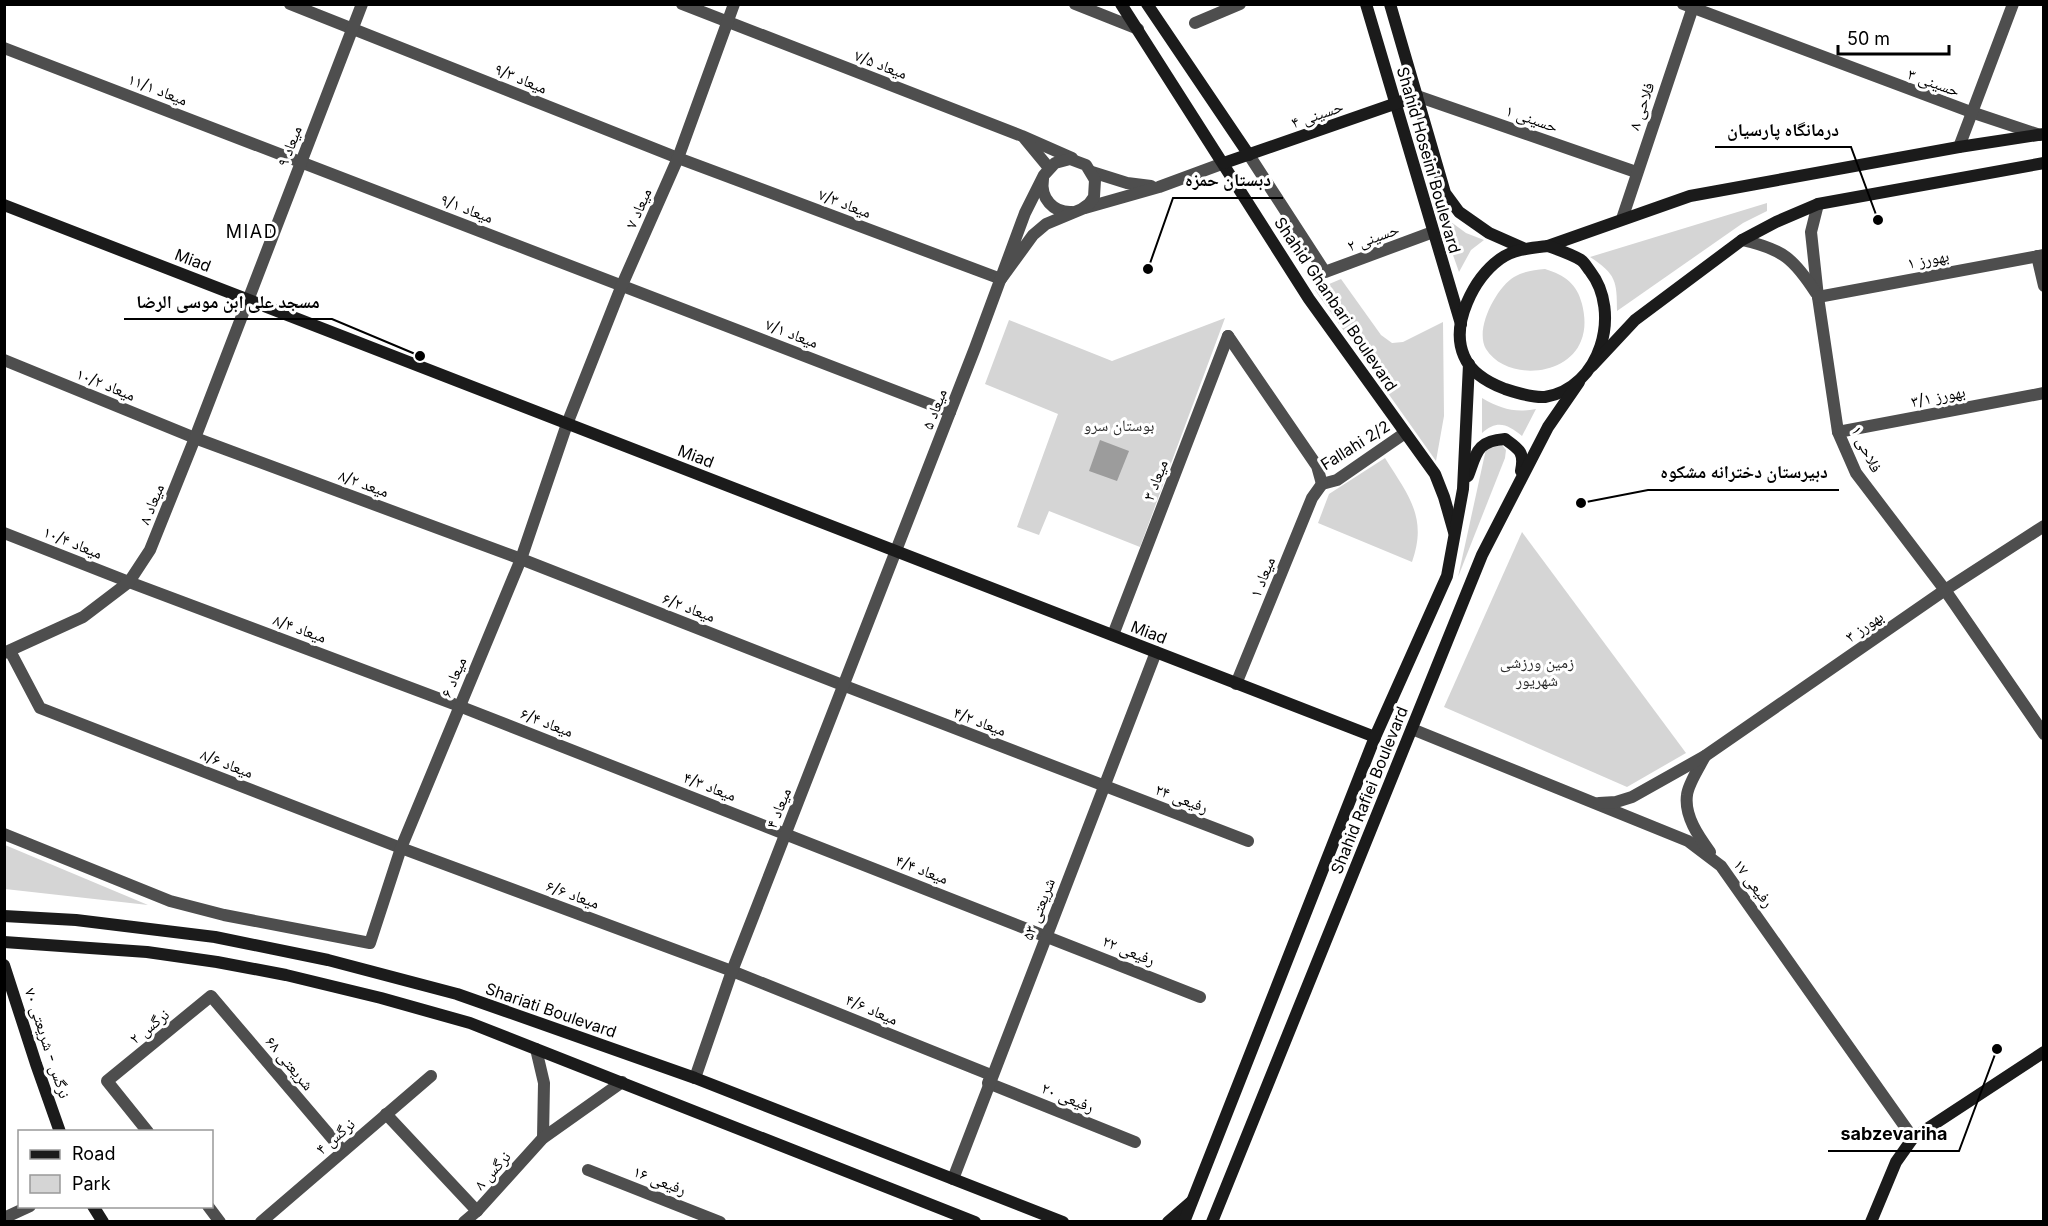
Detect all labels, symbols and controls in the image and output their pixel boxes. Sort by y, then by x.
scale bar [1838,18,1949,56]
text: 50 m [1847,28,1890,49]
street label: میعاد ۷/۵ [852,45,910,83]
street label: میعاد ۹/۳ [492,58,550,98]
street label: حسینی ۳ [1905,63,1963,102]
street label: Shahid Hoseini Boulevard [1393,64,1465,256]
street label: میعاد ۱۱/۱ [125,69,191,109]
street label: فلاحی ۸ [1624,79,1659,133]
street label: حسینی ۴ [1288,96,1346,133]
street label: حسینی ۱ [1503,100,1561,137]
callout: درمانگاه پارسیان [1715,111,1851,147]
text: درمانگاه پارسیان [1727,119,1839,141]
street label: میعاد ۹ [272,123,306,169]
callout: دبستان حمزه [1173,162,1283,198]
text: دبستان حمزه [1185,169,1271,191]
street label: میعاد ۷/۳ [816,184,874,222]
street label: میعاد ۷ [620,185,656,231]
street label: میعاد ۹/۱ [438,189,496,227]
street label: Shahid Ghanbari Boulevard [1270,213,1402,395]
street label: حسینی ۲ [1344,218,1402,257]
district label: MIAD [226,221,278,242]
street label: Miad [172,244,214,276]
street label: بهورز ۱ [1905,245,1951,273]
callout: مسجد علی ابن موسی الرضا [124,283,332,319]
text: مسجد علی ابن موسی الرضا [136,291,320,313]
street label: میعاد ۷/۱ [763,314,821,352]
street label: میعاد ۱۰/۲ [73,363,139,405]
street label: بهورز ۳/۱ [1909,381,1967,411]
street label: میعاد ۵ [917,386,951,432]
park label: بوستان سرو [1084,415,1154,436]
street label: Fallahi 2/2 [1317,416,1393,474]
street label: فلاحی ۱ [1846,422,1887,476]
street label: Miad [675,440,717,472]
callout: دبیرستان دخترانه مشکوه [1648,454,1839,490]
street label: میعاد ۳ [1138,457,1172,503]
text: دبیرستان دخترانه مشکوه [1660,461,1828,483]
street label: میعد ۸/۲ [336,465,392,501]
street label: میعاد ۸ [134,481,168,527]
street label: میعاد ۱۰/۴ [40,521,106,563]
street label: میعاد ۱ [1245,554,1279,600]
street label: میعاد ۶/۲ [660,588,718,626]
street label: بهورز ۳ [1841,606,1887,646]
street label: میعاد ۸/۴ [271,609,329,647]
street label: Miad [1128,616,1170,648]
park label: زمین ورزشی شهریور [1500,652,1574,690]
street label: میعاد ۶ [436,654,470,700]
street label: میعاد ۴/۲ [951,702,1009,740]
street label: میعاد ۶/۴ [518,703,576,741]
street label: Shahid Rafiei Boulevard [1326,703,1412,877]
street label: میعاد ۸/۶ [198,744,256,782]
street label: میعاد ۴/۳ [681,767,739,805]
street label: رفیعی ۲۴ [1152,779,1211,818]
street label: میعاد ۴ [761,785,795,831]
street label: میعاد ۴/۴ [893,850,951,888]
street label: رفیعی ۱۷ [1729,855,1779,912]
street label: میعاد ۶/۶ [544,875,602,913]
street label: شریعتی ۵۳ [1017,875,1060,943]
street label: رفیعی ۲۲ [1099,930,1158,971]
street label: Shariati Boulevard [483,978,619,1042]
street label: نرگس - شریعتی ۷۰ [20,985,75,1101]
street label: میعاد ۴/۶ [843,989,901,1029]
street label: نرگس ۲ [125,1004,174,1049]
street label: شریعتی ۶۸ [261,1032,318,1095]
street label: رفیعی ۲۰ [1038,1077,1097,1118]
street label: نرگس ۴ [311,1114,359,1159]
callout: sabzevariha [1828,1115,1959,1151]
text: sabzevariha [1841,1123,1947,1144]
legend [18,1130,213,1208]
text: Road [72,1143,115,1164]
street label: نرگس ۸ [469,1146,515,1194]
street label: رفیعی ۱۶ [630,1161,689,1200]
text: Park [72,1173,111,1194]

